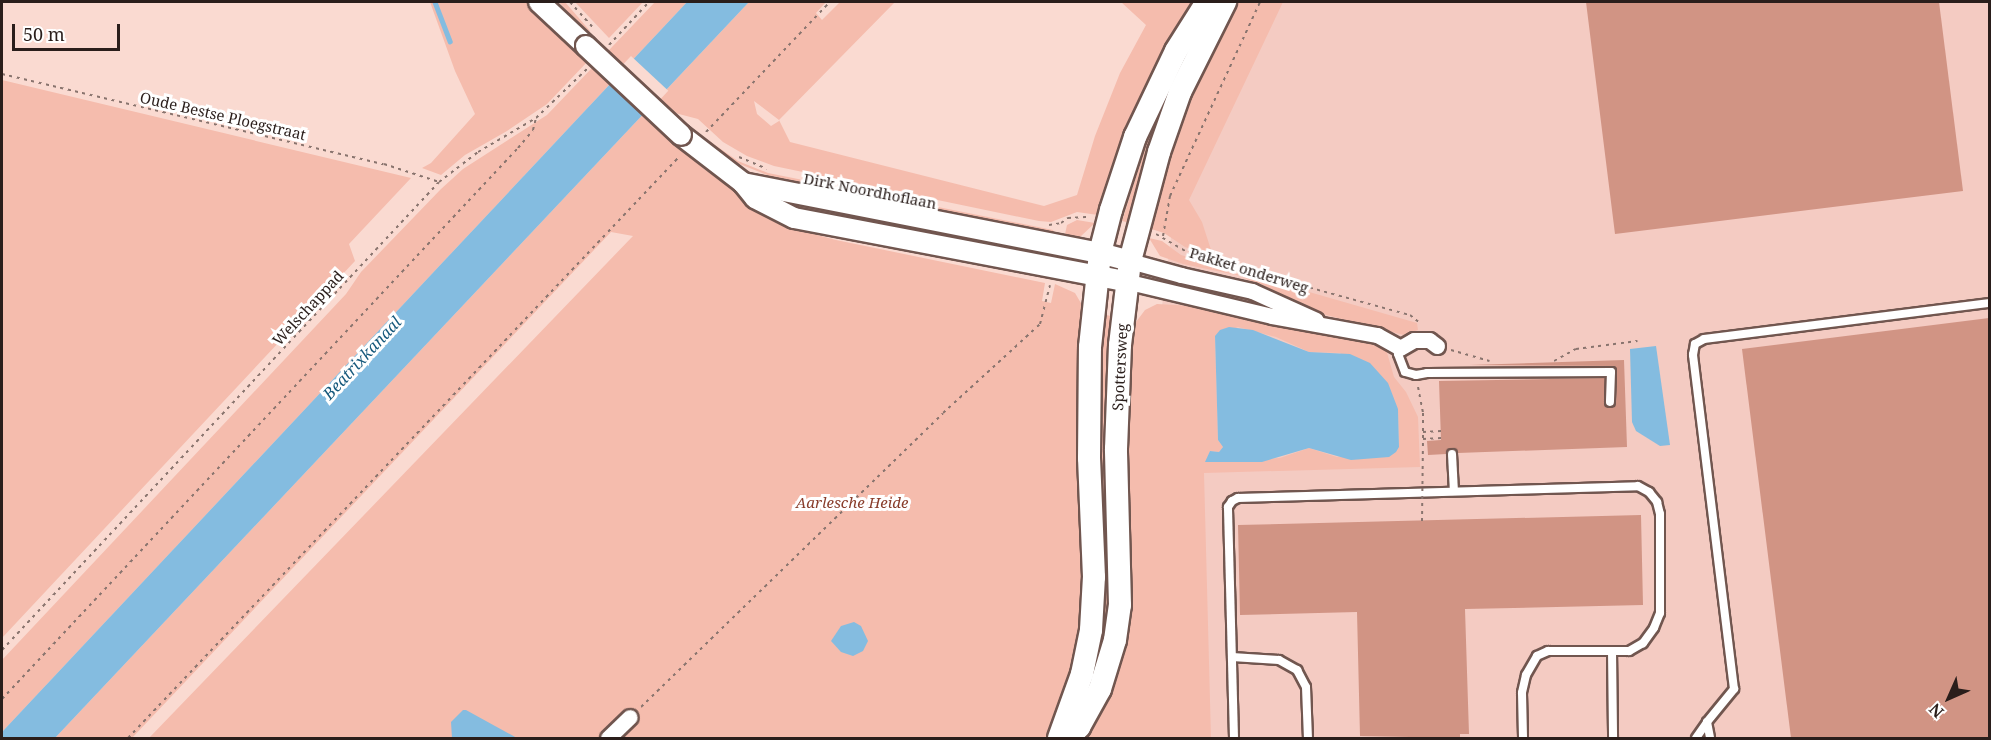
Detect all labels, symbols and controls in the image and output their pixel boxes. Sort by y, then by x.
scale bar [15,12,123,50]
text: 50 m [23,22,65,46]
street label: Oude Bestse Ploegstraat [138,88,308,144]
street label: Dirk Noordhoflaan [802,169,938,213]
street label: Pakket onderweg [1187,243,1311,297]
street label: Welschappad [269,267,347,349]
water label: Beatrixkanaal [319,313,405,403]
street label: Spottersweg [1109,323,1131,411]
park label: Aarlesche Heide [796,494,908,512]
north arrow [1919,668,1979,728]
text: N [1924,698,1949,723]

